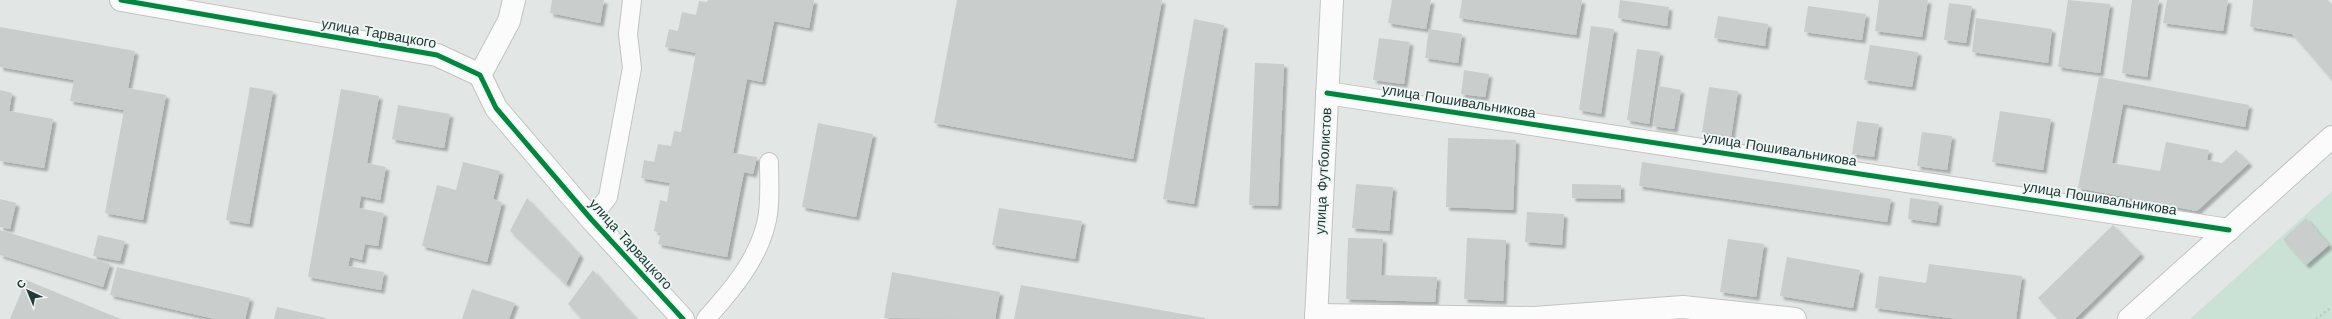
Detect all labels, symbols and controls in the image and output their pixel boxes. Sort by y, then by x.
street label: улица Тарвацкого [320,15,438,51]
street label: улица Пошивальникова [1381,81,1537,121]
street label: улица Футболистов [1312,107,1334,235]
street label: улица Пошивальникова [1702,129,1858,169]
street label: улица Пошивальникова [2022,178,2178,218]
street label: улица Тарвацкого [586,195,676,293]
north arrow [8,271,48,311]
text: С [14,277,29,292]

